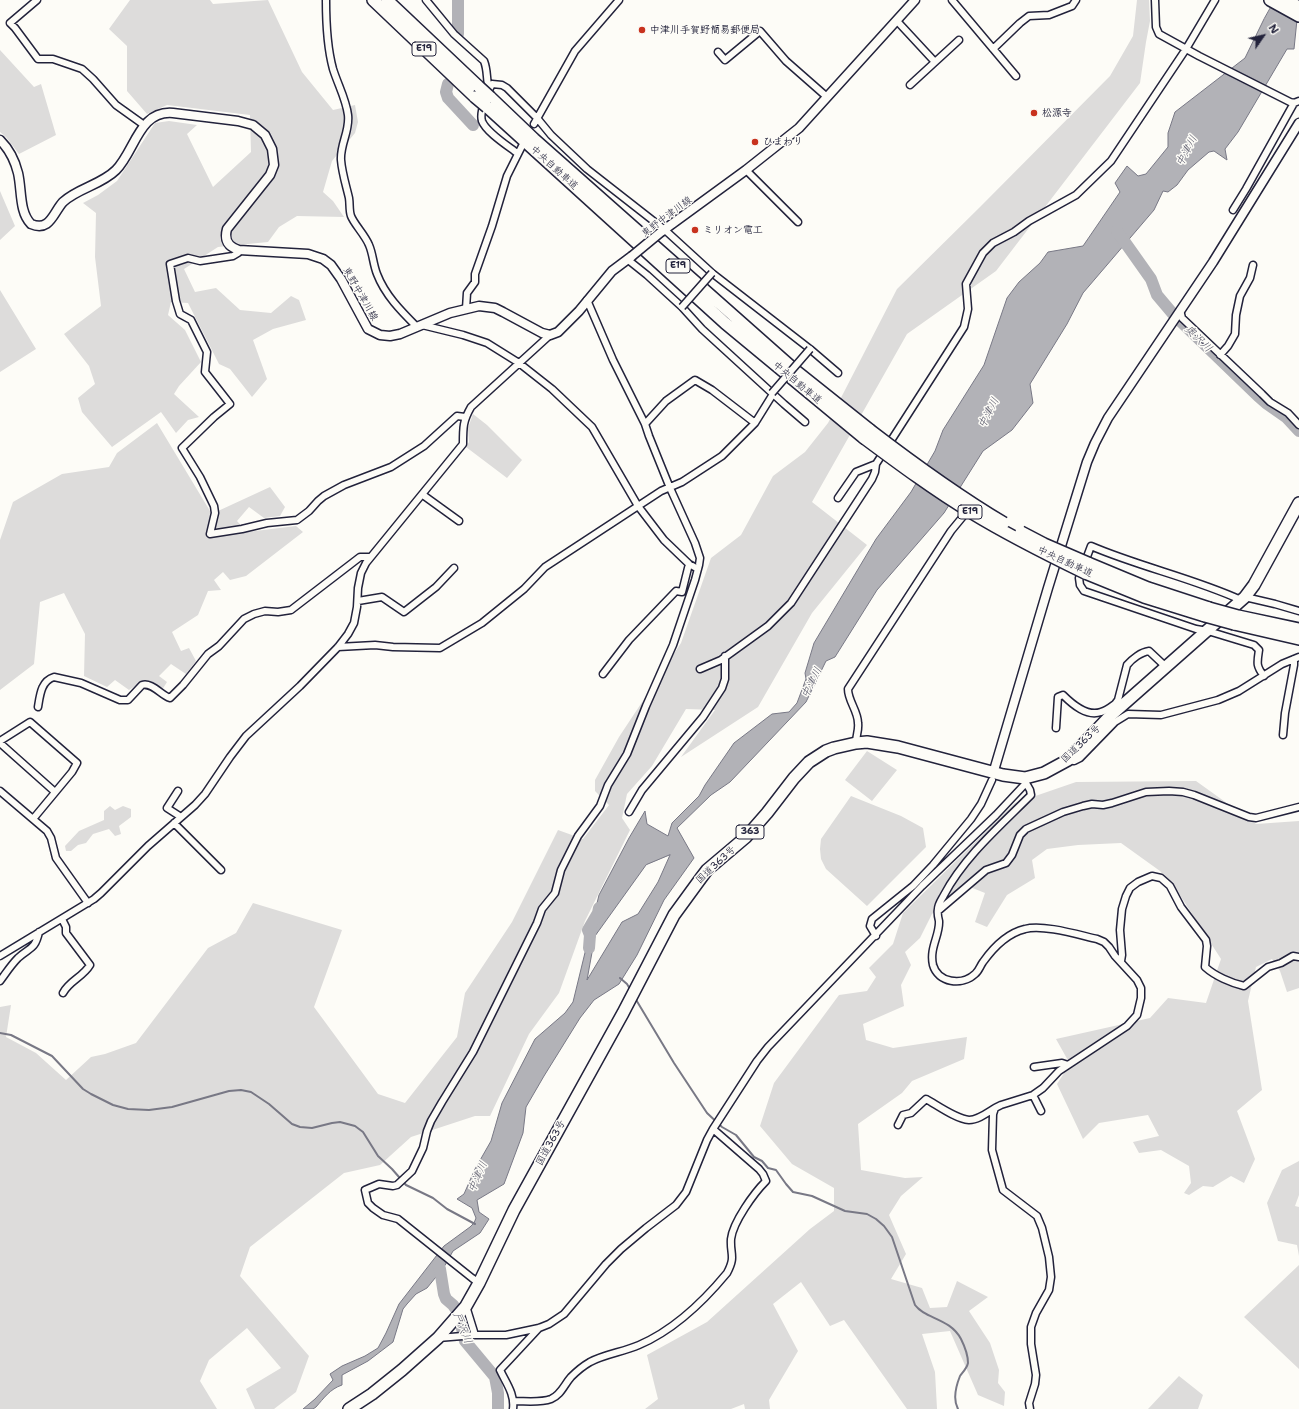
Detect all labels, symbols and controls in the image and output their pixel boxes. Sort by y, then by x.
north arrow [1243,16,1283,56]
text: N [1265,21,1282,37]
place label: 中津川手賀野簡易郵便局 [650,24,760,36]
marker: 中津川手賀野簡易郵便局 [637,25,647,35]
road number: E19 [412,42,436,56]
place label: 松源寺 [1042,107,1072,119]
marker: 松源寺 [1029,108,1039,118]
water label: 中津川 [1173,133,1201,169]
place label: ひまわり [763,136,803,148]
marker: ひまわり [750,137,760,147]
street label: 中央自動車道 [528,143,580,193]
street label: 東野中津川線 [639,194,695,240]
place label: ミリオン電工 [703,224,763,236]
marker: ミリオン電工 [690,225,700,235]
road number: E19 [666,259,690,273]
street label: 東野中津川線 [340,265,380,323]
water label: 奥沢川 [1182,323,1214,355]
street label: 中央自動車道 [770,359,824,407]
water label: 中津川 [976,395,1002,431]
road number: E19 [958,505,982,519]
street label: 中央自動車道 [1035,544,1095,580]
water label: 中津川 [799,665,825,701]
street label: 国道363号 [1059,722,1103,766]
road number: 363 [736,825,764,839]
street label: 国道363号 [694,844,738,886]
street label: 国道363号 [534,1118,568,1168]
water label: 中津川 [465,1159,491,1195]
water label: 戸沢川 [450,1310,474,1346]

